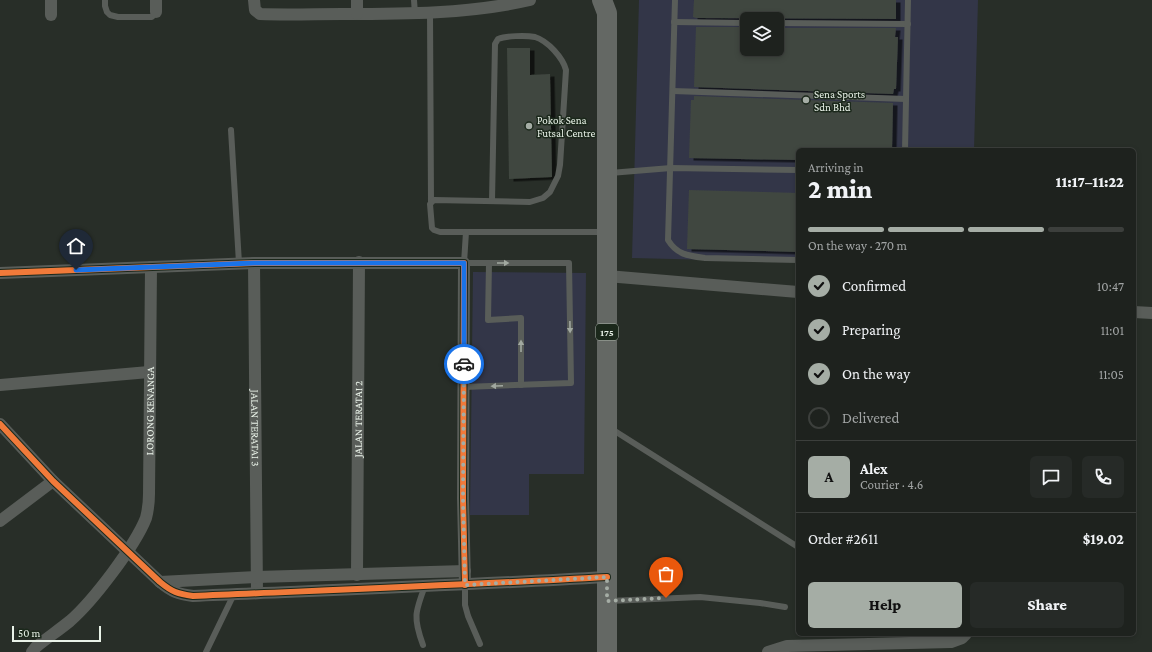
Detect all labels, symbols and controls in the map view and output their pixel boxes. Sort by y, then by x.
map controls [740,12,784,56]
button: layers [740,12,784,56]
place label: Sena Sports Sdn Bhd [814,88,865,113]
marker: Sena Sports Sdn Bhd [801,95,811,105]
place label: Pokok Sena Futsal Centre [537,114,595,139]
marker: Pokok Sena Futsal Centre [524,121,534,131]
text: Arriving in [808,160,864,175]
text: 11:17–11:22 [1056,174,1124,190]
text: 2 min [808,175,872,204]
pin [59,229,93,270]
icon: home [65,235,87,257]
text: On the way · 270 m [808,238,907,253]
one-way arrow [497,260,510,266]
icon: check [808,275,830,297]
text: Confirmed [842,278,906,294]
text: 10:47 [1097,279,1124,294]
icon: check [808,319,830,341]
one-way arrow [567,321,573,334]
text: Preparing [842,322,901,338]
text: 11:01 [1101,323,1124,338]
road number: 175 [596,324,618,340]
one-way arrow [518,339,524,352]
courier [444,344,484,384]
icon: car [453,353,475,375]
icon: check [808,363,830,385]
street label: LORONG KENANGA [143,366,156,456]
text: On the way [842,366,910,382]
text: 11:05 [1099,367,1124,382]
street label: JALAN TERATAI 2 [352,381,365,458]
one-way arrow [490,383,503,389]
street label: JALAN TERATAI 3 [248,389,262,466]
text: Delivered [842,410,899,426]
button: chat [1030,456,1072,498]
button: phone [1082,456,1124,498]
text: Alex [860,461,888,477]
text: A [825,469,833,485]
text: Courier · 4.6 [860,477,923,492]
text: Order #2611 [808,531,878,547]
text: $19.02 [1083,531,1124,547]
pin [649,557,683,598]
icon: bag [655,563,677,585]
button: Help [808,582,962,628]
button: Share [970,582,1124,628]
scale bar [12,624,101,643]
text: 50 m [18,627,40,639]

